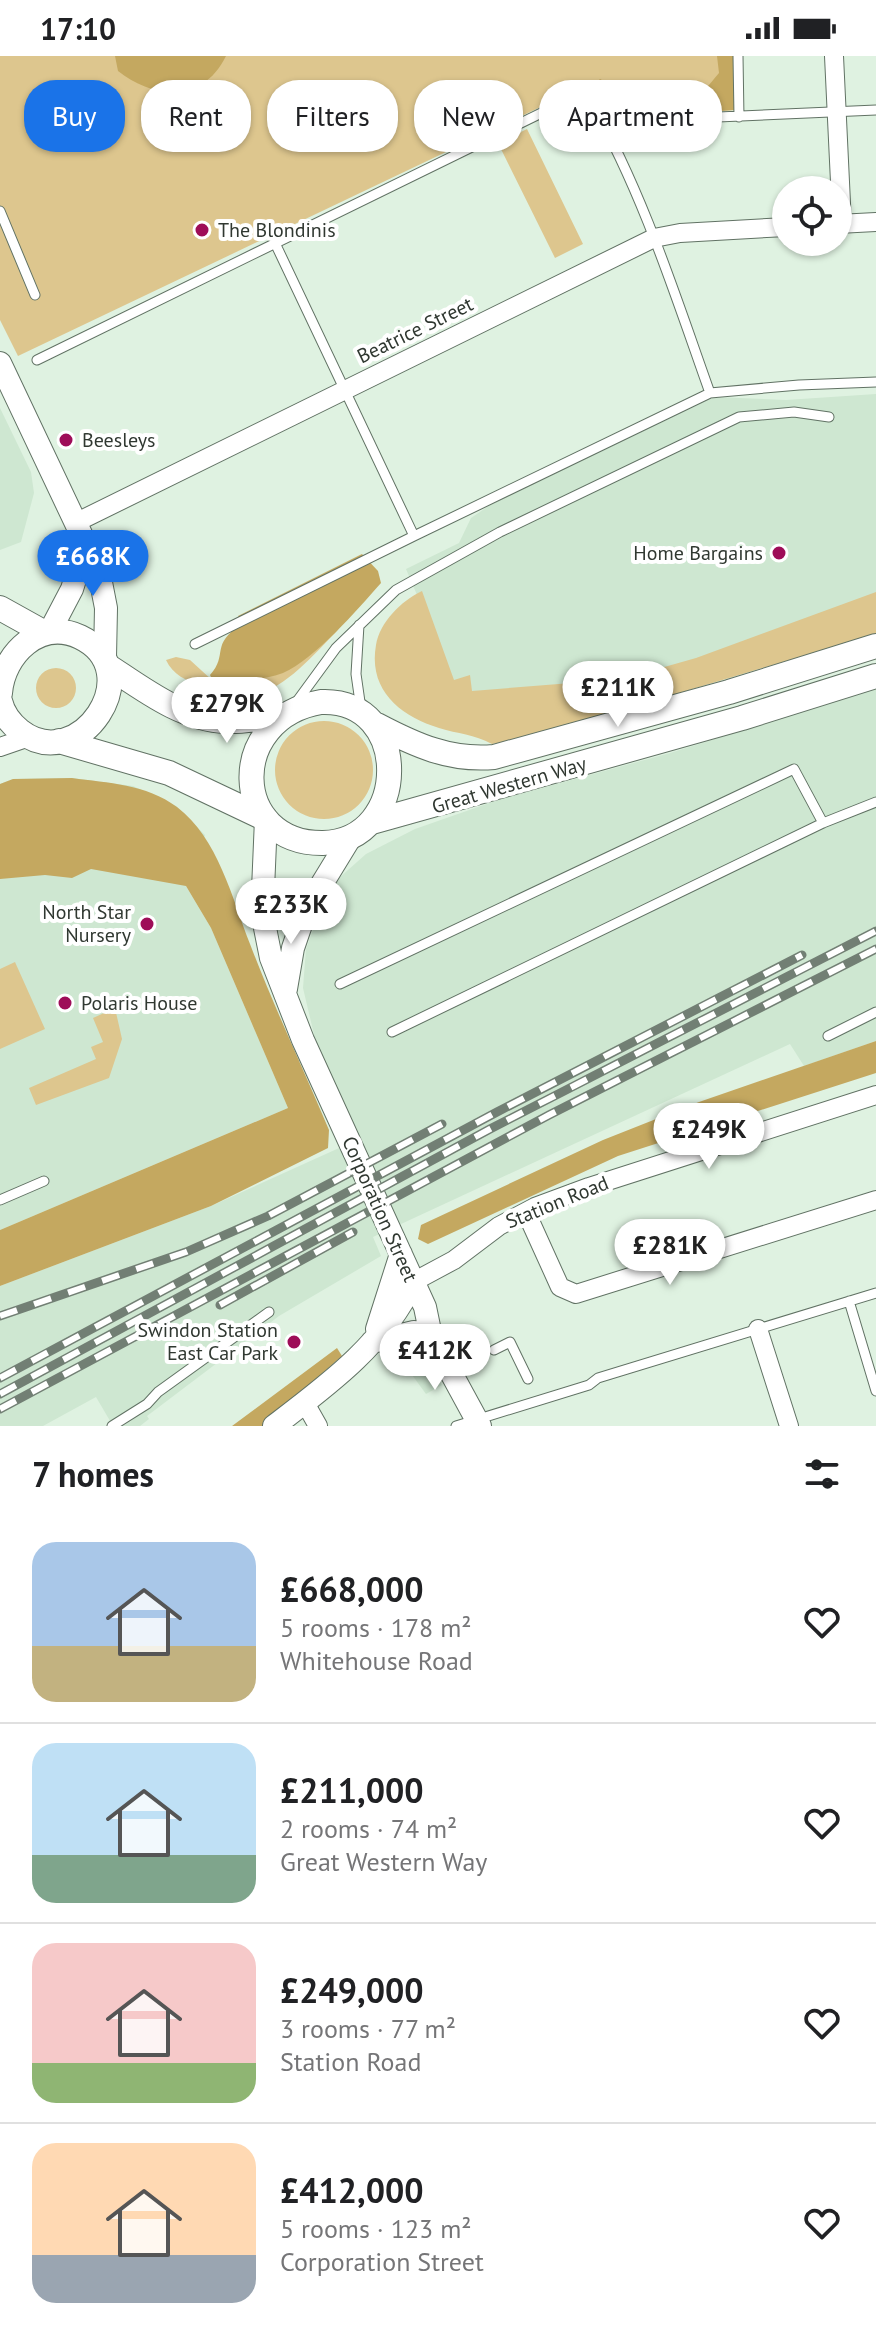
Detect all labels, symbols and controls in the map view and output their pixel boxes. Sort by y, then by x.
text: 17:10 [40,9,116,48]
chip: Buy [24,80,125,152]
chip: Rent [141,80,251,152]
chip: Filters [267,80,398,152]
chip: New [414,80,523,152]
chip: Apartment [539,80,722,152]
map controls [772,176,852,256]
button: locate [772,176,852,256]
place label: The Blondinis [218,217,336,243]
marker: The Blondinis [193,221,211,239]
street label: Beatrice Street [353,291,477,369]
place label: Beesleys [82,427,156,453]
marker: Beesleys [57,431,75,449]
pin: £668K [37,530,149,598]
text: £668K [55,539,131,572]
place label: Home Bargains [633,540,763,566]
marker: Home Bargains [770,544,788,562]
pin: £211K [562,661,674,729]
text: £211K [580,670,656,703]
pin: £279K [171,677,283,745]
text: £279K [189,686,265,719]
street label: Great Western Way [429,750,590,819]
pin: £233K [235,878,347,946]
text: £233K [253,887,329,920]
place label: North Star Nursery [42,899,132,948]
marker: North Star Nursery [138,915,156,933]
place label: Polaris House [81,990,197,1016]
marker: Polaris House [56,994,74,1012]
pin: £249K [653,1103,765,1171]
text: £249K [671,1112,747,1145]
street label: Corporation Street [336,1132,424,1286]
street label: Station Road [502,1170,612,1234]
pin: £281K [614,1219,726,1287]
text: £281K [632,1228,708,1261]
place label: Swindon Station East Car Park [138,1317,278,1366]
pin: £412K [379,1324,491,1392]
marker: Swindon Station East Car Park [285,1333,303,1351]
text: £412K [397,1333,473,1366]
text: 7 homes [32,1452,154,1496]
icon: filters [800,1452,844,1496]
text: £668,000 [280,1567,424,1611]
icon: home [96,1574,192,1670]
icon: heart [800,1600,844,1644]
text: 5 rooms · 178 m² [280,1611,472,1644]
text: Whitehouse Road [280,1644,473,1677]
text: £211,000 [280,1768,424,1812]
icon: home [96,1775,192,1871]
icon: heart [800,1801,844,1845]
text: 2 rooms · 74 m² [280,1812,457,1845]
text: Great Western Way [280,1845,487,1878]
text: £249,000 [280,1968,424,2012]
icon: home [96,1975,192,2071]
icon: heart [800,2001,844,2045]
text: 3 rooms · 77 m² [280,2012,456,2045]
text: Station Road [280,2045,421,2078]
text: £412,000 [280,2168,424,2212]
icon: home [96,2175,192,2271]
icon: heart [800,2201,844,2245]
text: 5 rooms · 123 m² [280,2212,472,2245]
text: Corporation Street [280,2245,484,2278]

